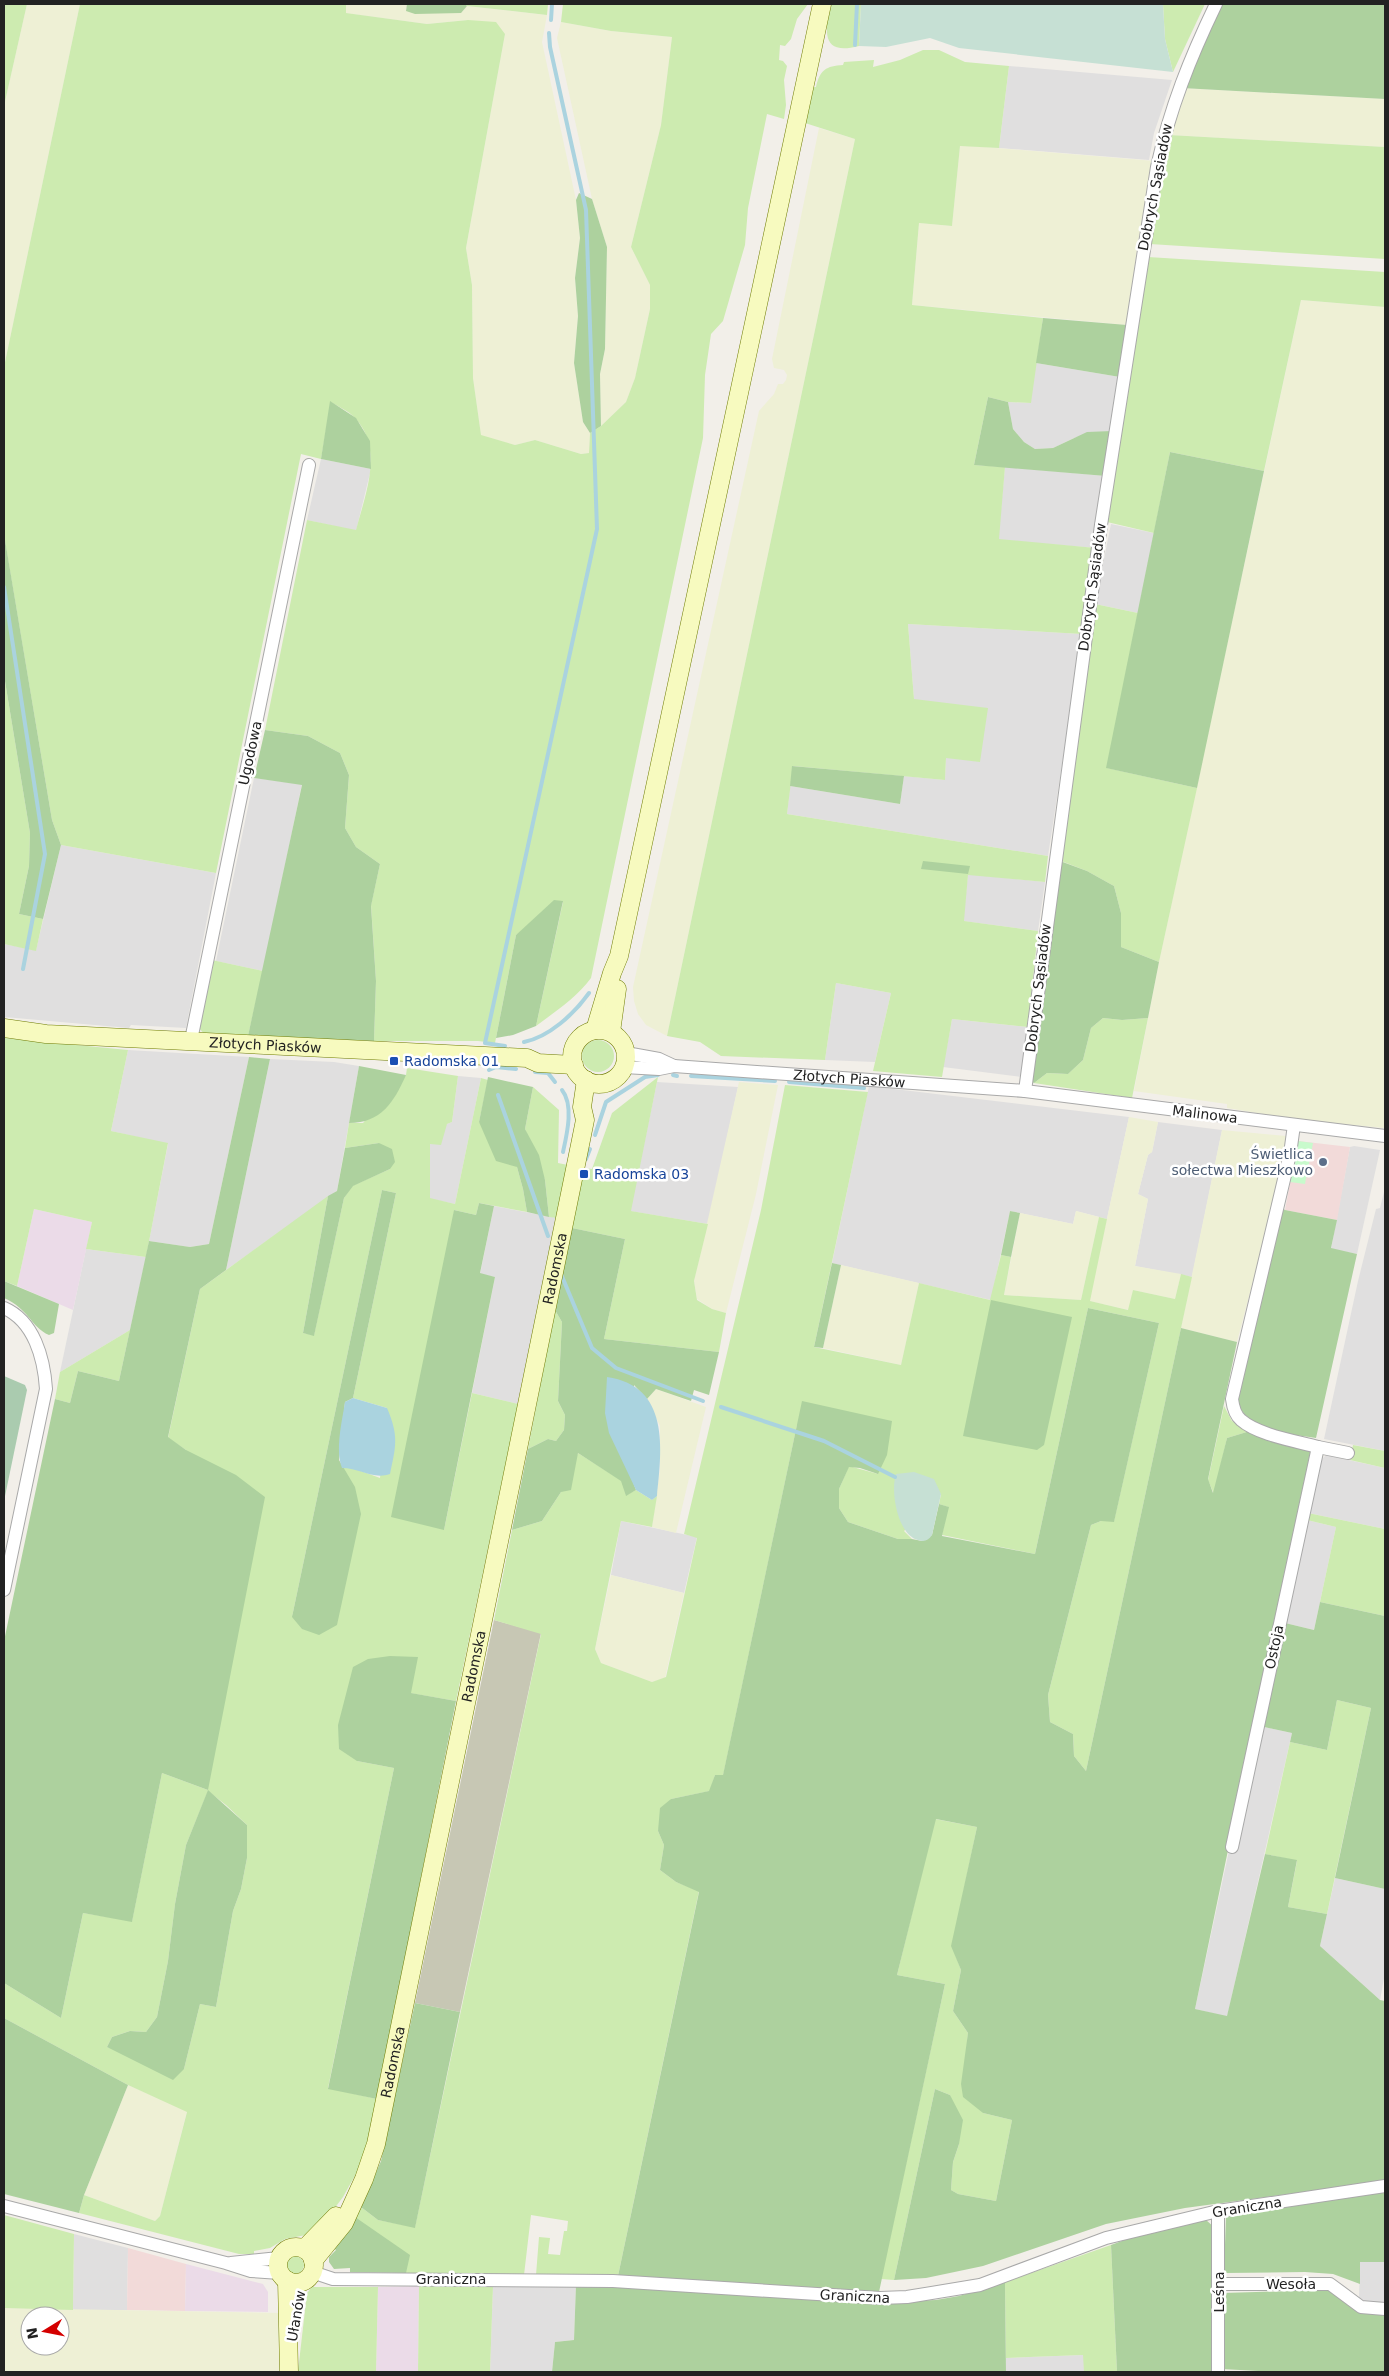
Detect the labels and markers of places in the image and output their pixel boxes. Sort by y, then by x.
place label: Radomska 01 [404,1053,499,1069]
marker: Radomska 01 [388,1055,400,1067]
place label: Świetlica sołectwa Mieszkowo [1171,1145,1313,1178]
marker: Świetlica sołectwa Mieszkowo [1317,1156,1329,1168]
place label: Radomska 03 [594,1166,689,1182]
marker: Radomska 03 [578,1168,590,1180]

